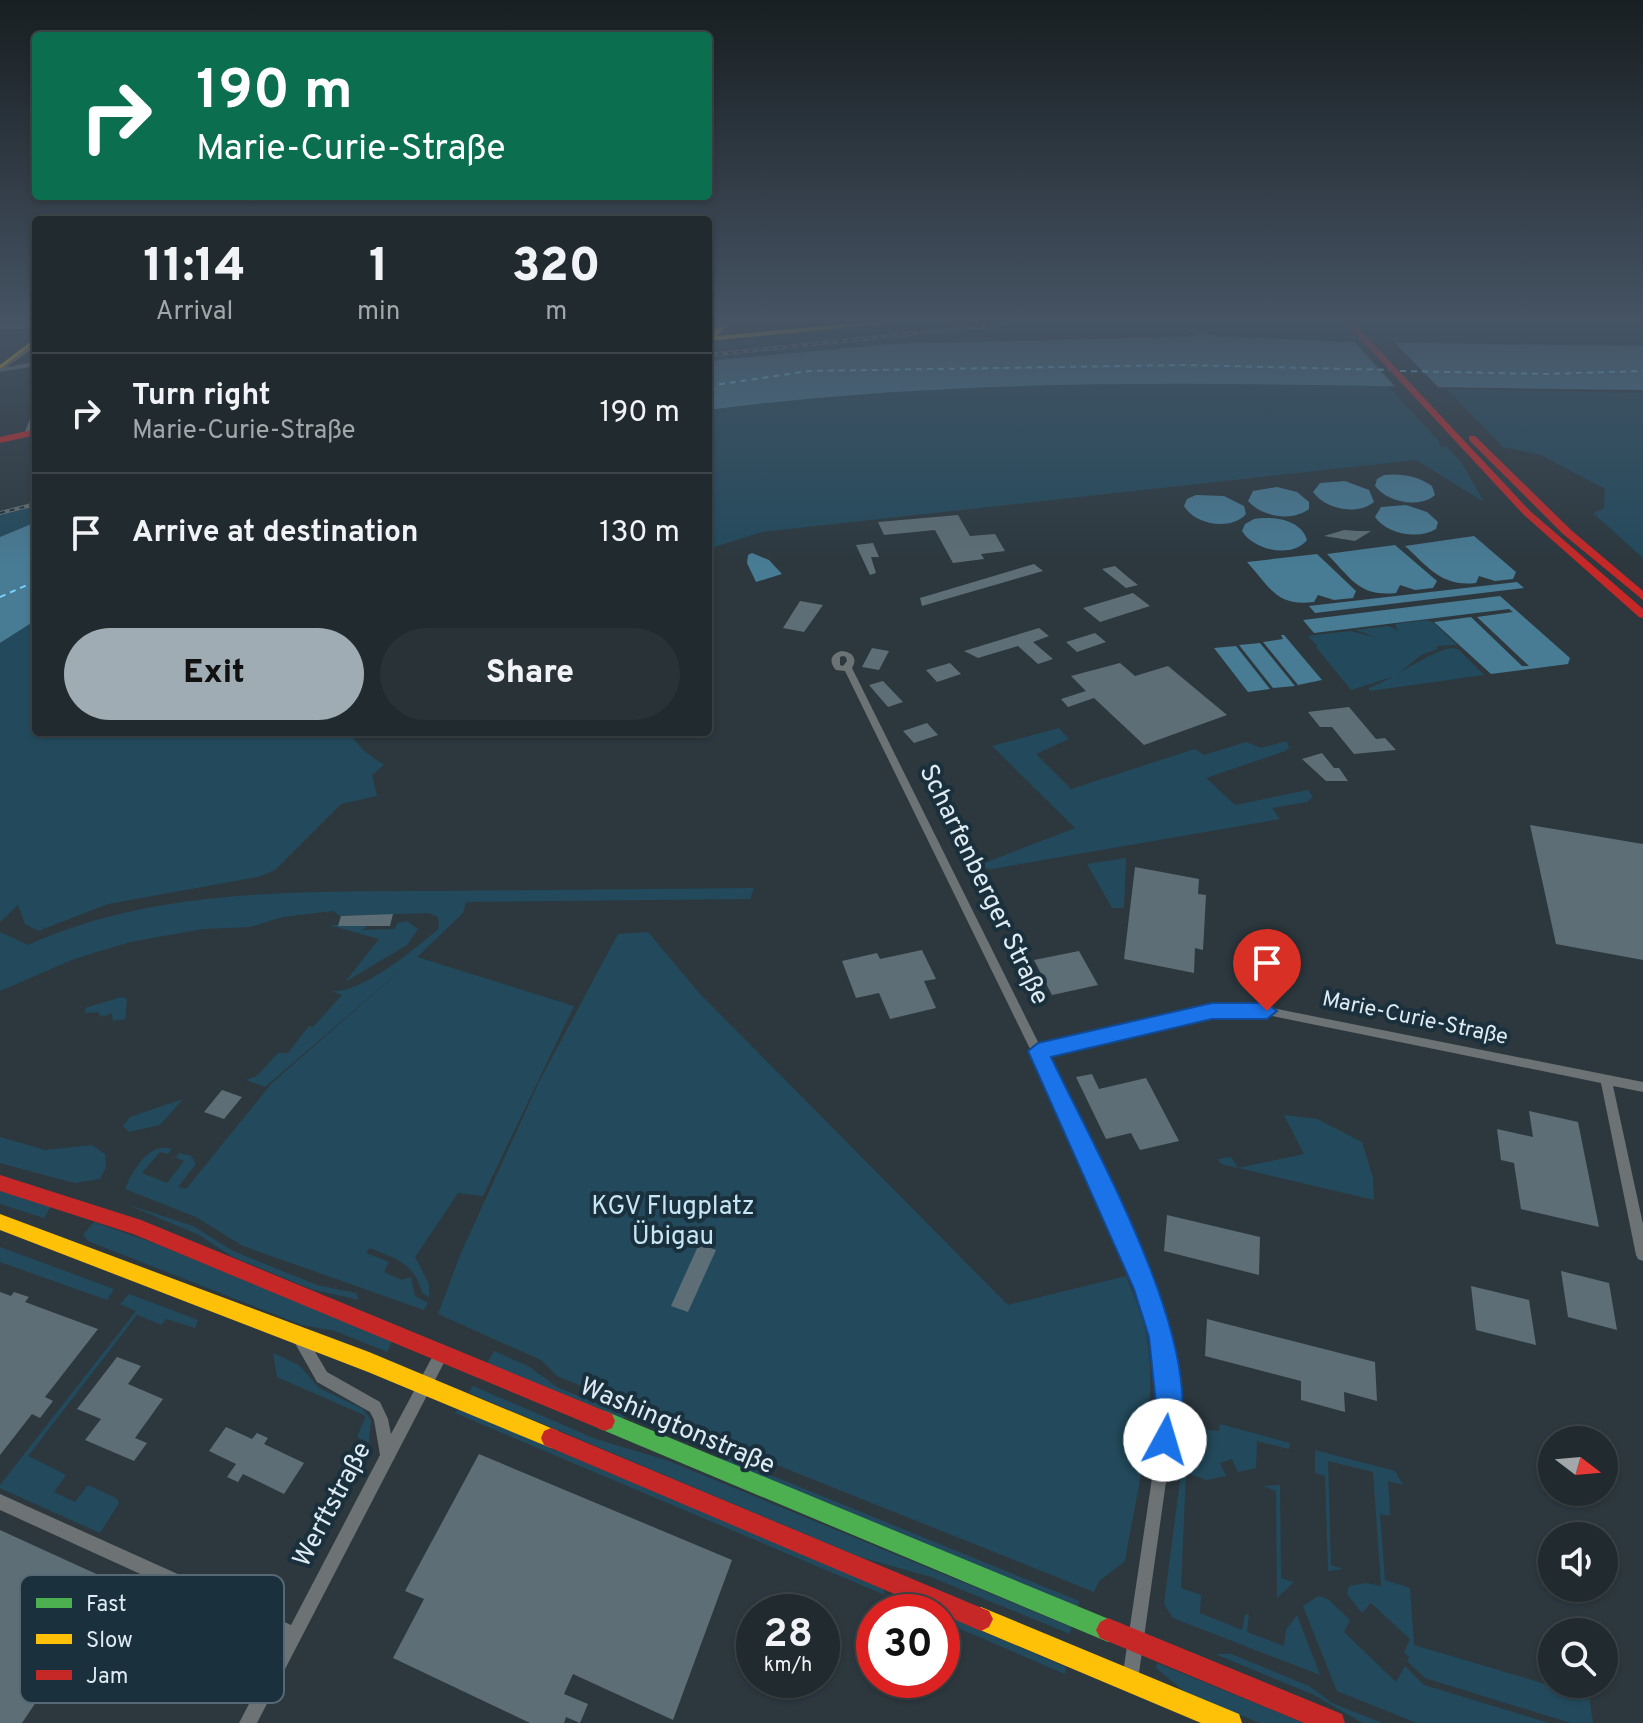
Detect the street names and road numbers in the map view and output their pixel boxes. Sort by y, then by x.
street label: Scharfenberger Straße [910,759,1056,1011]
street label: Marie-Curie-Straße [1320,986,1510,1052]
street label: Washingtonstraße [574,1371,780,1483]
street label: Werftstraße [286,1437,380,1573]

